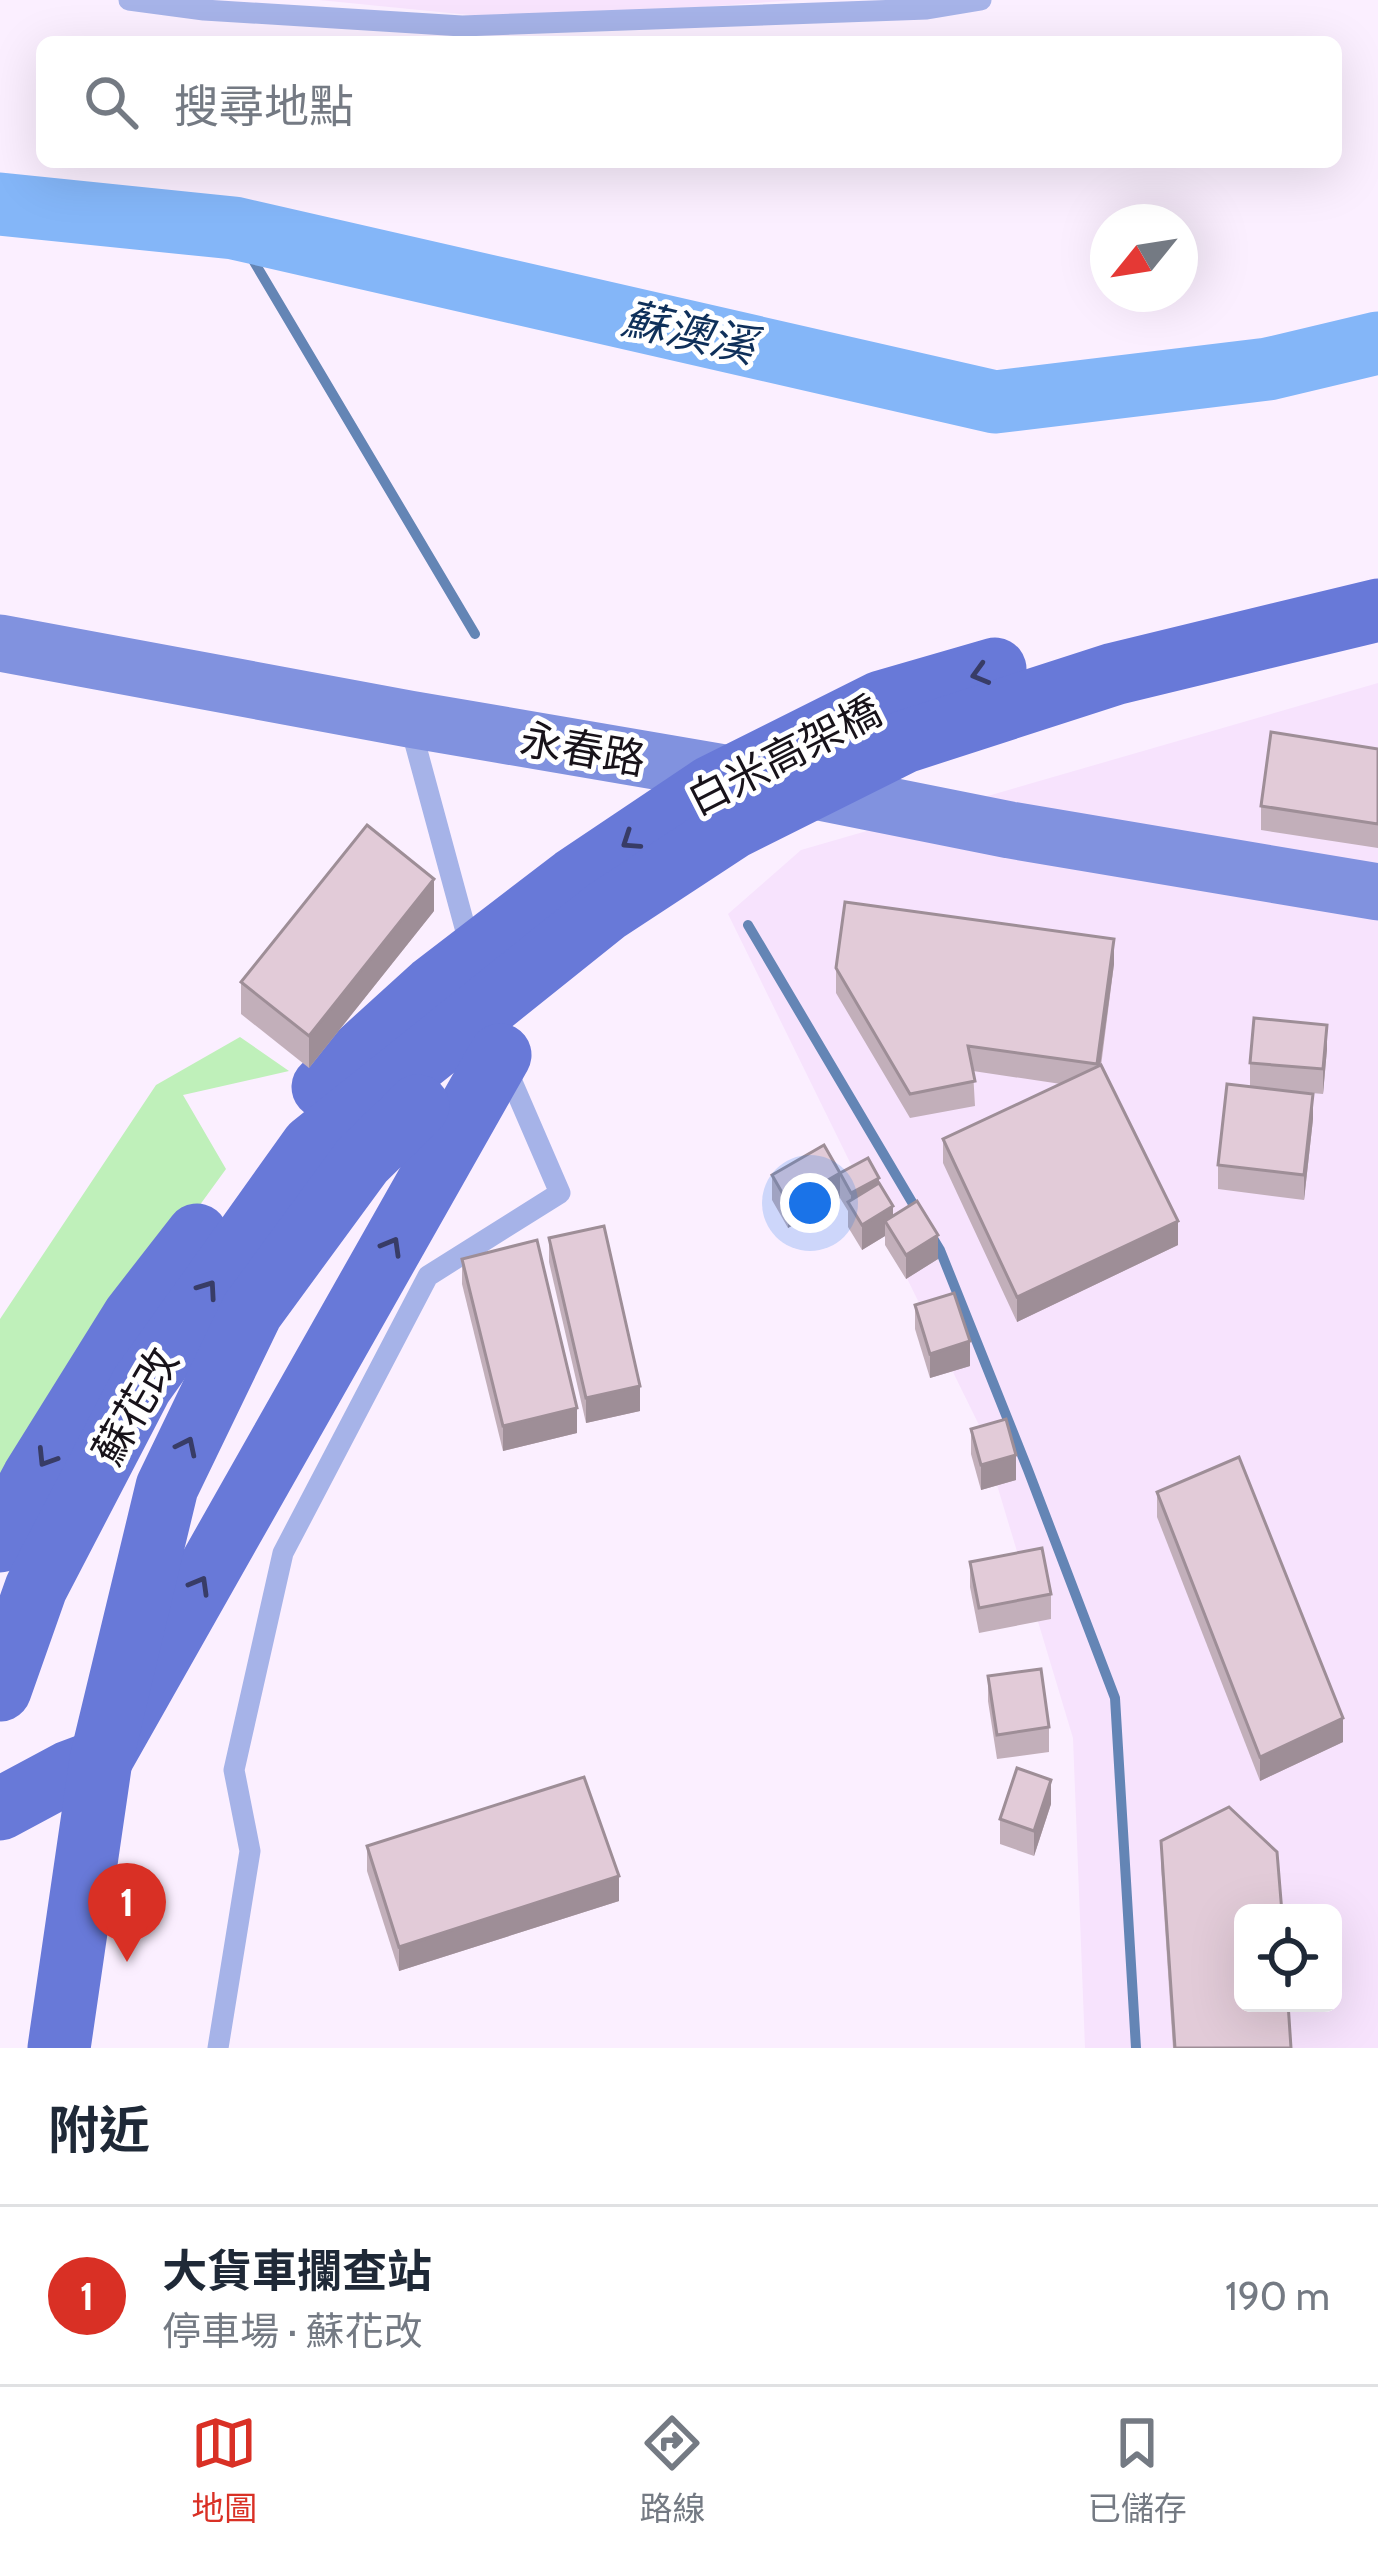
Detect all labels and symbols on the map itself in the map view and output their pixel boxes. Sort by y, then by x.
north arrow [1090,204,1198,312]
water label: 蘇澳溪 [617,291,767,375]
one-way arrow [970,659,991,684]
street label: 白米高架橋 [679,684,889,826]
street label: 永春路 [516,712,650,786]
one-way arrow [622,827,644,849]
your location [780,1173,840,1233]
one-way arrow [377,1237,400,1259]
one-way arrow [194,1281,216,1303]
street label: 蘇花改 [81,1338,189,1474]
one-way arrow [173,1437,196,1458]
one-way arrow [38,1444,60,1466]
one-way arrow [185,1577,208,1598]
pin: 1 [88,1863,166,1962]

